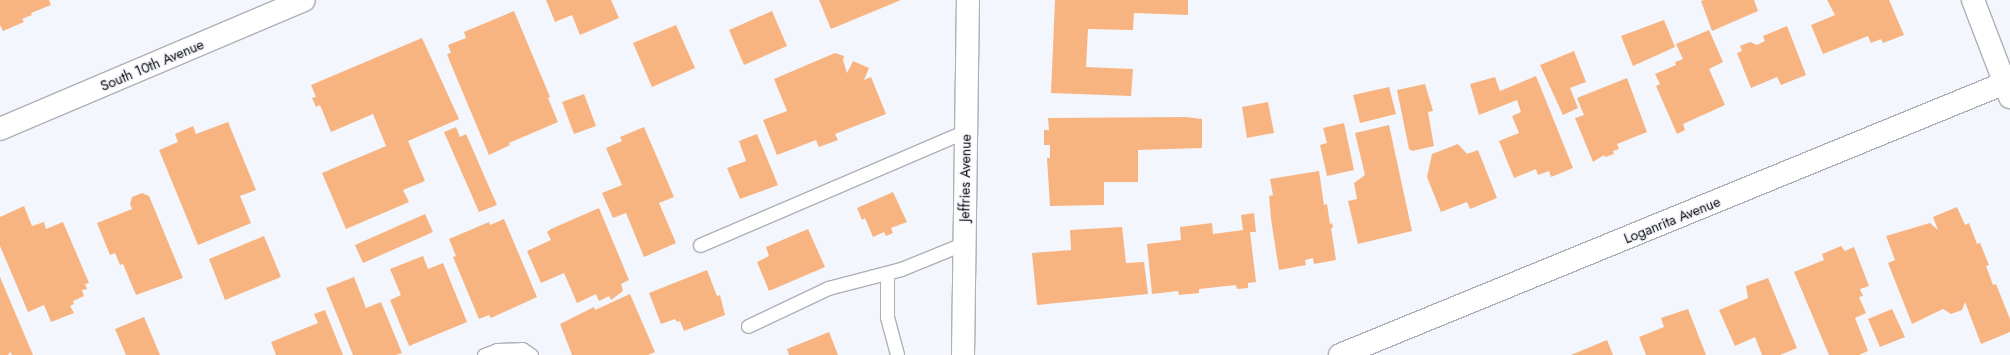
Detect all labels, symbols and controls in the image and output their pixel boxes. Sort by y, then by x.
street label: South 10th Avenue [98,36,206,94]
street label: Jeffries Avenue [956,134,974,222]
street label: Loganrita Avenue [1621,193,1723,247]

